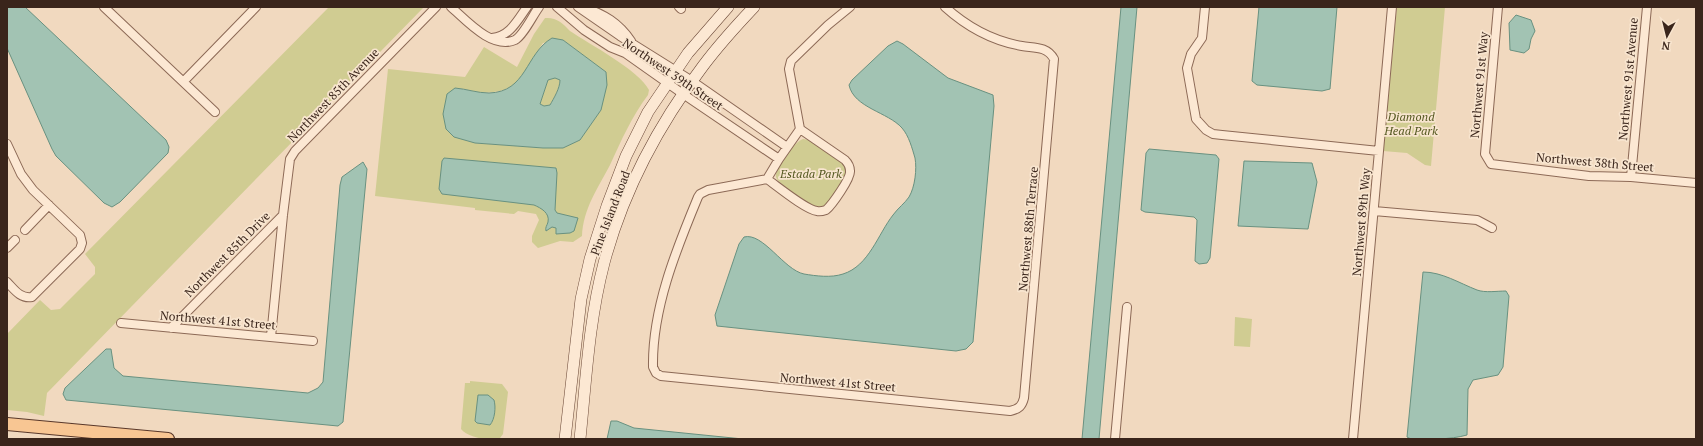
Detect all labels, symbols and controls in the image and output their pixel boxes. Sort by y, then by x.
north arrow [1647,16,1687,56]
street label: Northwest 91st Avenue [1615,17,1641,141]
street label: Northwest 91st Way [1467,30,1491,139]
street label: Northwest 39th Street [620,35,727,113]
text: N [1660,38,1671,53]
street label: Northwest 85th Avenue [284,45,382,145]
park label: Diamond Head Park [1383,109,1438,138]
street label: Northwest 38th Street [1536,149,1655,175]
park label: Estada Park [779,166,842,181]
street label: Northwest 88th Terrace [1015,166,1041,292]
street label: Northwest 89th Way [1349,166,1373,277]
street label: Pine Island Road [587,168,633,257]
street label: Northwest 85th Drive [181,208,273,300]
street label: Northwest 41st Street [160,307,277,333]
street label: Northwest 41st Street [780,369,897,395]

